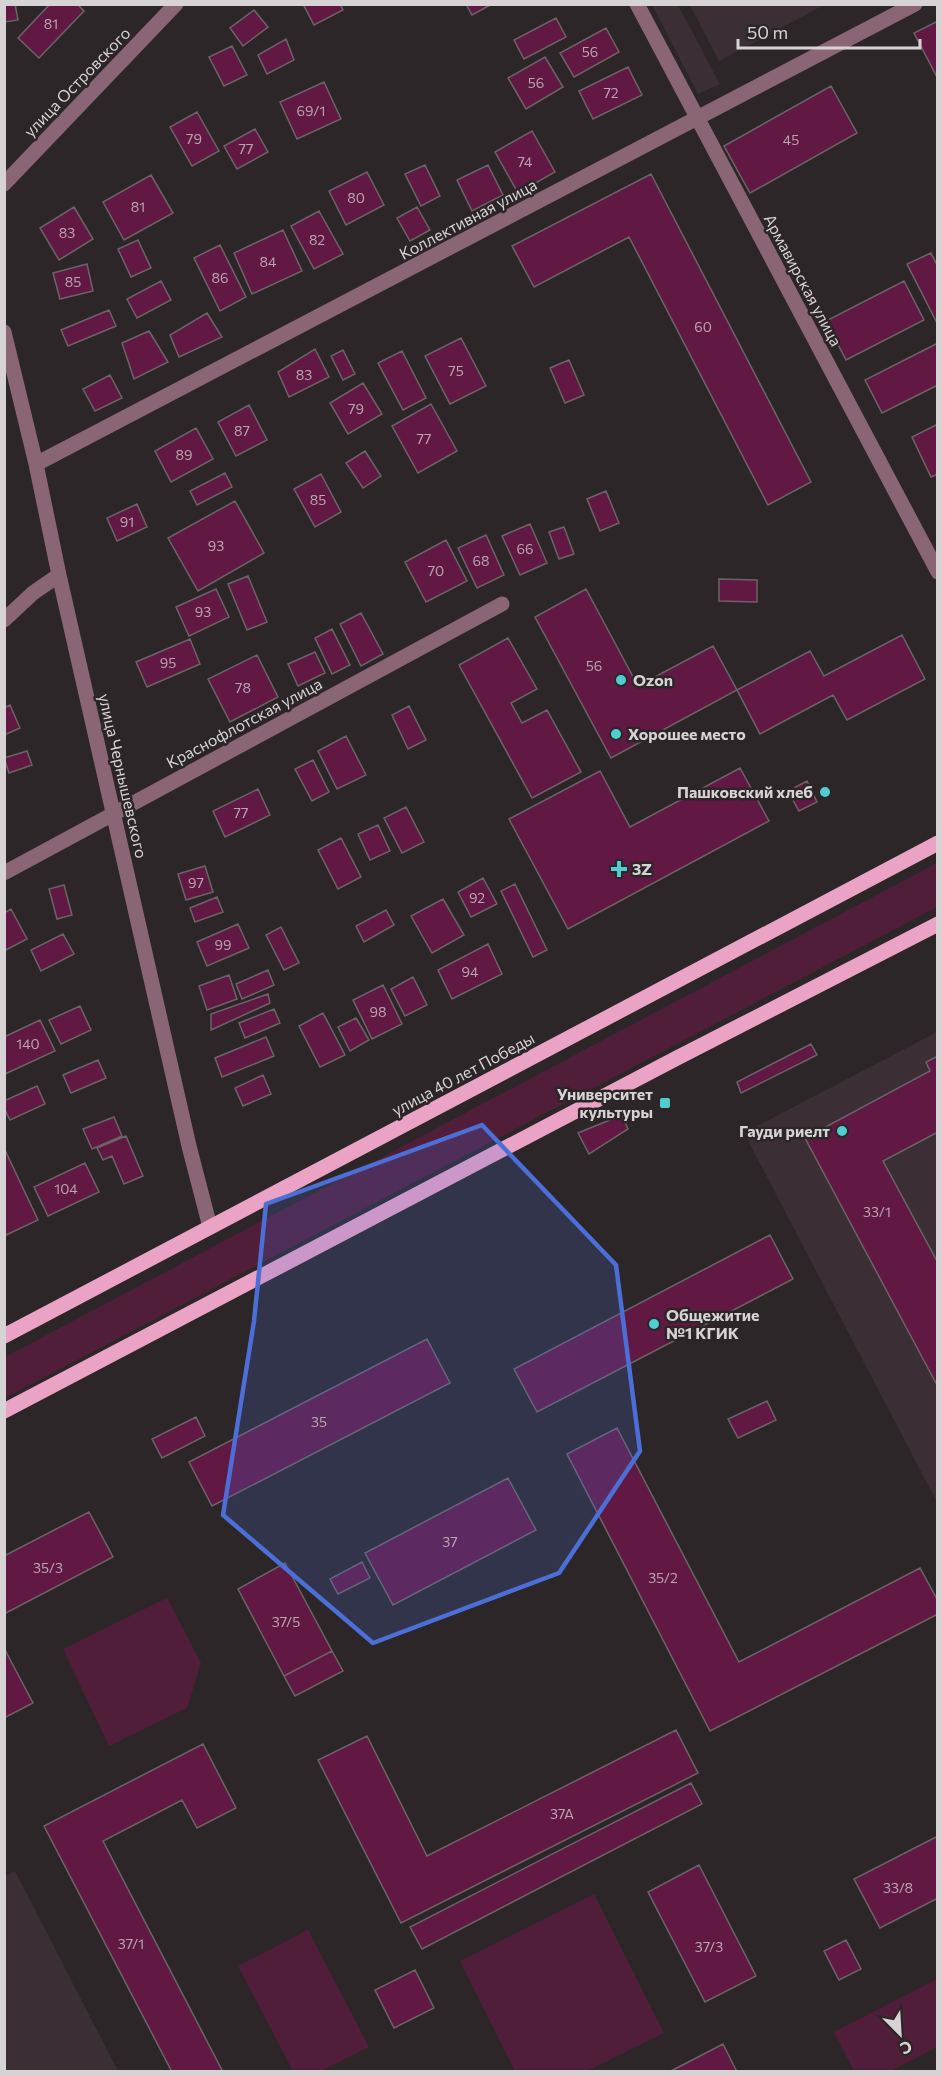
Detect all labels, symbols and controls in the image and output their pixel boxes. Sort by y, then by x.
scale bar [738,12,920,50]
house number: 81 [44,15,58,32]
text: 50 m [747,21,788,43]
street label: улица Островского [19,23,134,140]
house number: 56 [582,43,598,60]
house number: 56 [528,74,544,91]
house number: 72 [603,84,619,101]
house number: 69/1 [297,102,325,119]
house number: 79 [186,130,202,147]
house number: 45 [783,131,799,148]
house number: 77 [239,140,253,157]
house number: 74 [518,153,533,170]
street label: Коллективная улица [396,174,540,263]
house number: 80 [347,189,365,206]
house number: 81 [131,198,145,215]
street label: Армавирская улица [761,210,846,349]
house number: 83 [59,224,75,241]
house number: 82 [309,231,325,248]
house number: 84 [260,253,277,270]
house number: 86 [212,269,229,286]
house number: 85 [65,273,81,290]
house number: 60 [694,318,712,335]
house number: 75 [448,362,464,379]
house number: 83 [296,366,312,383]
house number: 79 [348,400,364,417]
house number: 87 [234,422,250,439]
house number: 77 [417,430,431,447]
house number: 89 [176,446,193,463]
house number: 85 [310,491,326,508]
house number: 91 [120,513,134,530]
house number: 93 [208,537,224,554]
house number: 66 [517,540,534,557]
house number: 68 [473,552,490,569]
house number: 70 [428,562,444,579]
house number: 93 [195,603,211,620]
house number: 95 [160,654,176,671]
house number: 56 [586,657,602,674]
place label: Ozon [633,670,673,689]
street label: Краснофлотская улица [163,673,325,772]
marker: Ozon [614,673,628,687]
house number: 78 [235,679,251,696]
street label: улица Чернышевского [95,692,152,860]
place label: Хорошее место [628,724,746,743]
marker: Хорошее место [609,727,623,741]
place label: Пашковский хлеб [677,782,813,801]
marker: Пашковский хлеб [818,785,832,799]
house number: 77 [234,804,248,821]
place label: 3Z [632,859,652,878]
marker: 3Z [610,860,628,878]
house number: 97 [188,874,204,891]
house number: 92 [469,889,485,906]
house number: 99 [215,936,232,953]
house number: 94 [462,963,479,980]
house number: 98 [370,1003,387,1020]
street label: улица 40 лет Победы [388,1028,537,1119]
house number: 140 [16,1035,40,1052]
place label: Университет культуры [557,1084,653,1121]
marker: Университет культуры [658,1096,672,1110]
place label: Гауди риелт [739,1121,830,1140]
marker: Гауди риелт [835,1124,849,1138]
house number: 104 [54,1180,78,1197]
house number: 33/1 [863,1203,891,1220]
place label: Общежитие №1 КГИК [666,1305,759,1342]
marker: Общежитие №1 КГИК [647,1317,661,1331]
house number: 35 [311,1413,327,1430]
house number: 37 [442,1533,458,1550]
house number: 35/3 [33,1559,63,1576]
house number: 35/2 [648,1569,678,1586]
house number: 37/5 [272,1613,300,1630]
house number: 37А [550,1805,574,1822]
house number: 33/8 [883,1879,913,1896]
house number: 37/1 [118,1935,144,1952]
house number: 37/3 [695,1938,723,1955]
north arrow [870,2004,930,2064]
text: С [897,2037,915,2059]

